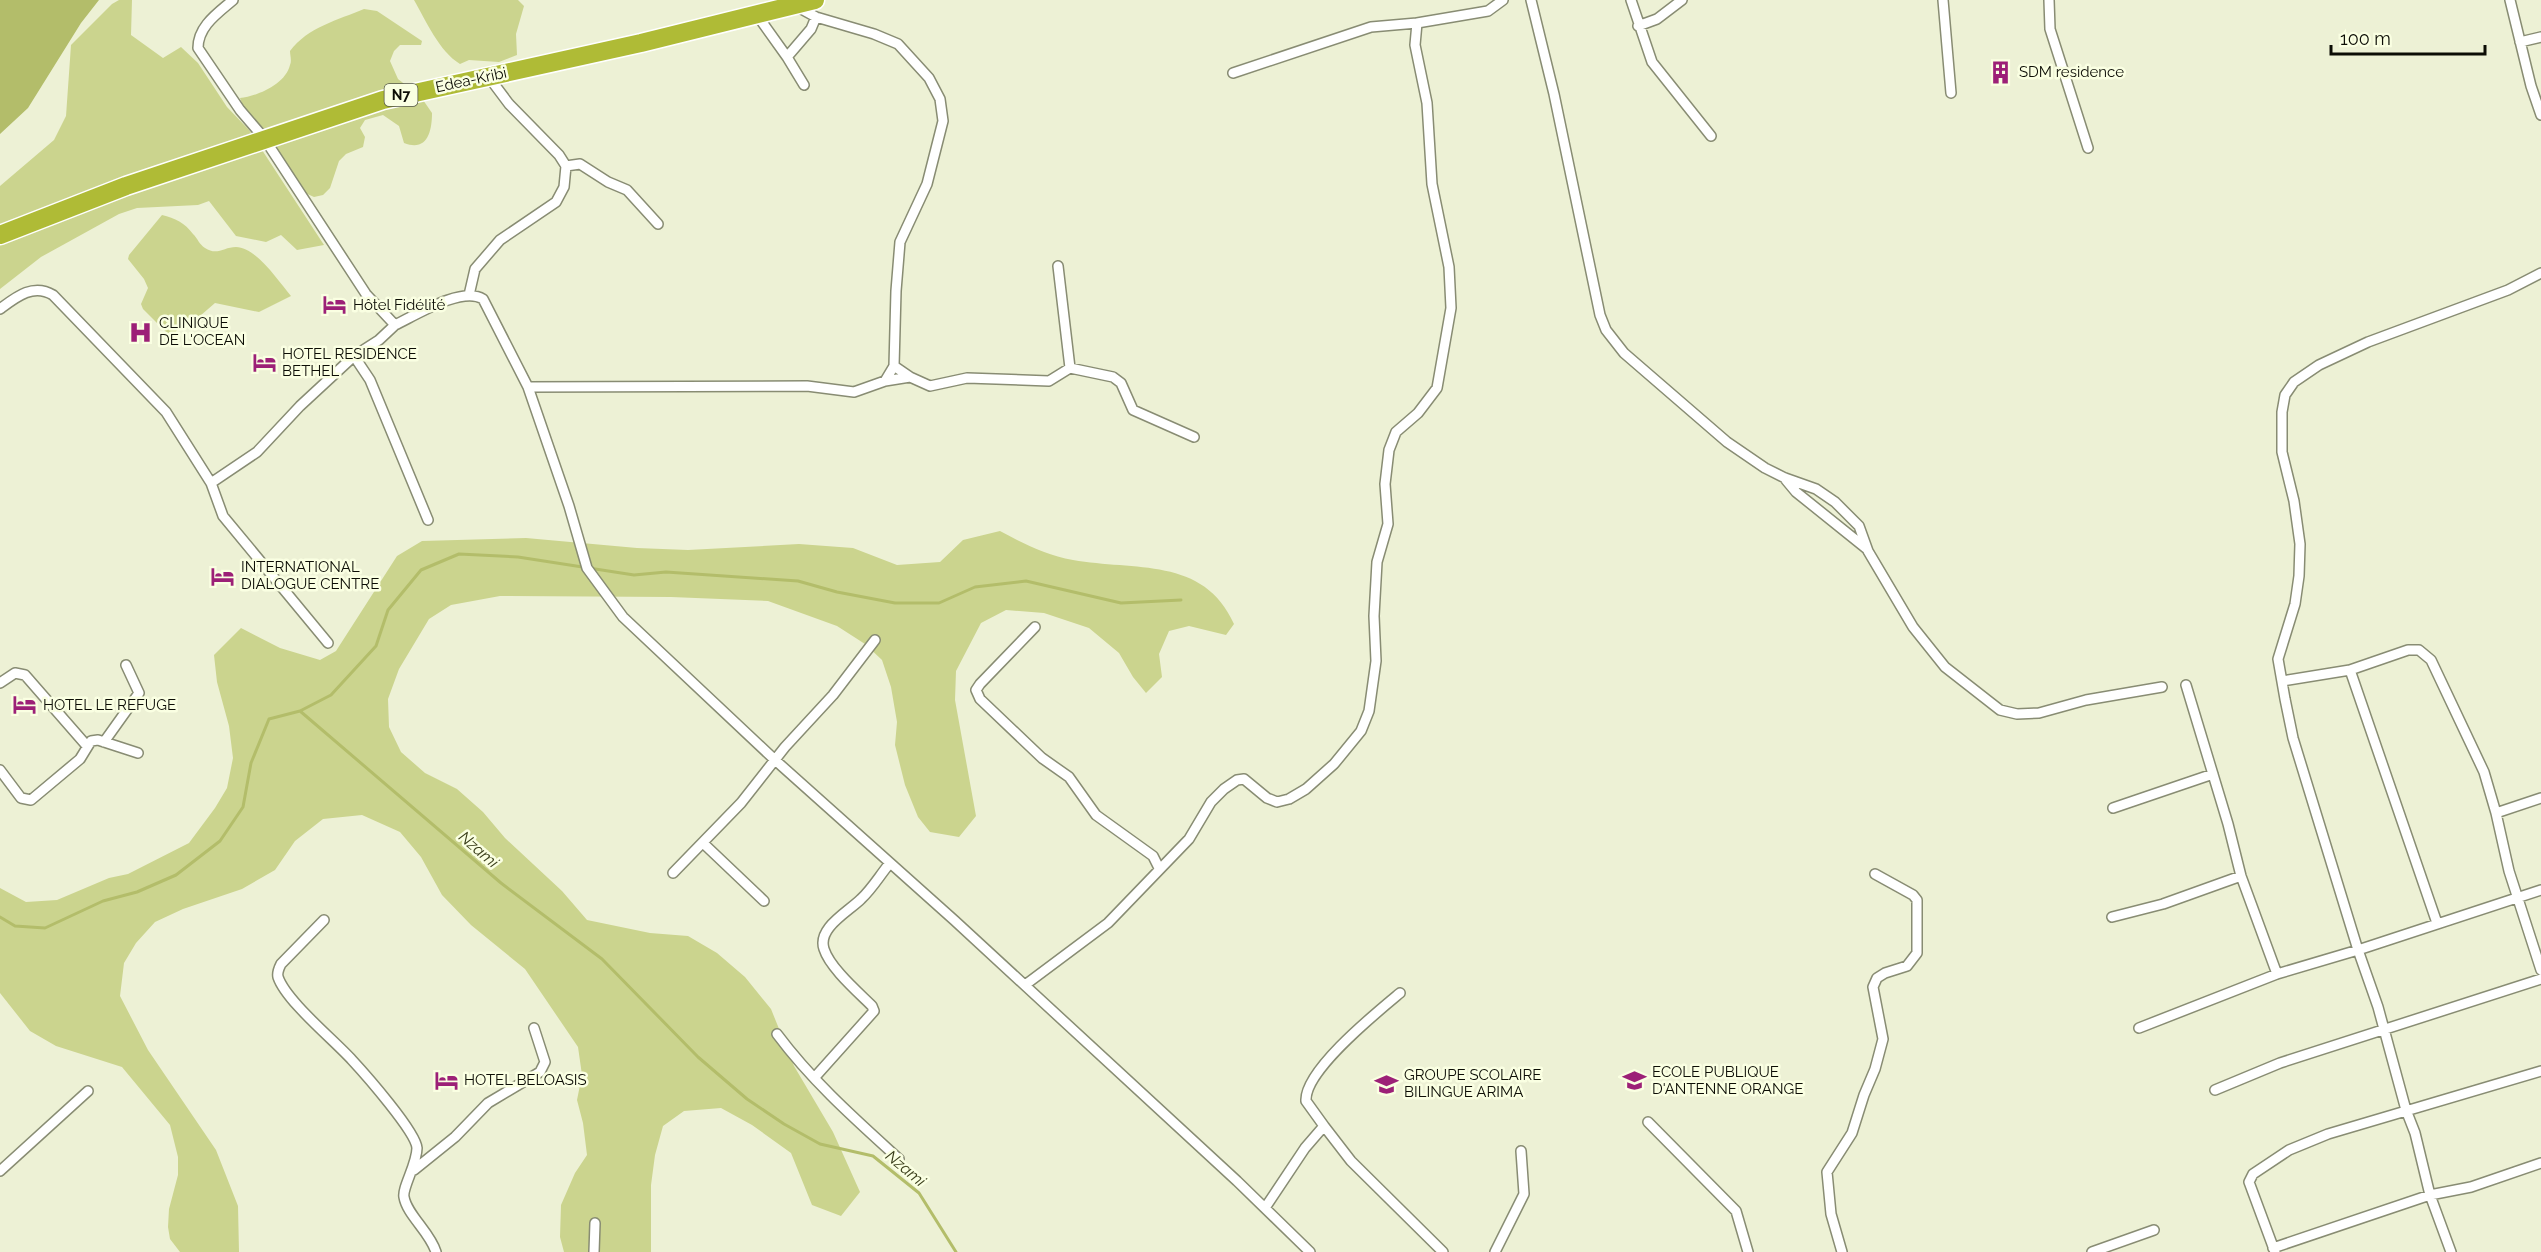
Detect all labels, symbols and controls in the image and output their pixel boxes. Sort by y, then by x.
scale bar [2331,18,2486,56]
text: 100 m [2340,28,2391,49]
building icon: SDM residence [1988,59,2014,85]
place label: SDM residence [2019,63,2124,81]
street label: Edea-Kribi [434,64,508,96]
road number: N7 [384,84,418,106]
hotel icon: Hôtel Fidélité [322,292,348,318]
place label: Hôtel Fidélité [353,296,445,314]
place label: CLINIQUE DE L'OCEAN [159,314,245,349]
hospital icon: CLINIQUE DE L'OCEAN [128,319,154,345]
place label: HOTEL RESIDENCE BETHEL [282,345,417,380]
hotel icon: HOTEL RESIDENCE BETHEL [251,350,277,376]
place label: INTERNATIONAL DIALOGUE CENTRE [241,558,379,593]
hotel icon: INTERNATIONAL DIALOGUE CENTRE [210,563,236,589]
hotel icon: HOTEL LE REFUGE [12,692,38,718]
place label: HOTEL LE REFUGE [43,696,176,714]
water label: Nzami [455,827,503,872]
place label: ECOLE PUBLIQUE D'ANTENNE ORANGE [1652,1063,1803,1098]
place label: GROUPE SCOLAIRE BILINGUE ARIMA [1404,1066,1542,1101]
hotel icon: HOTEL BELOASIS [433,1067,459,1093]
school or university icon: ECOLE PUBLIQUE D'ANTENNE ORANGE [1621,1068,1647,1094]
place label: HOTEL BELOASIS [464,1071,587,1089]
school or university icon: GROUPE SCOLAIRE BILINGUE ARIMA [1373,1071,1399,1097]
water label: Nzami [882,1146,930,1191]

